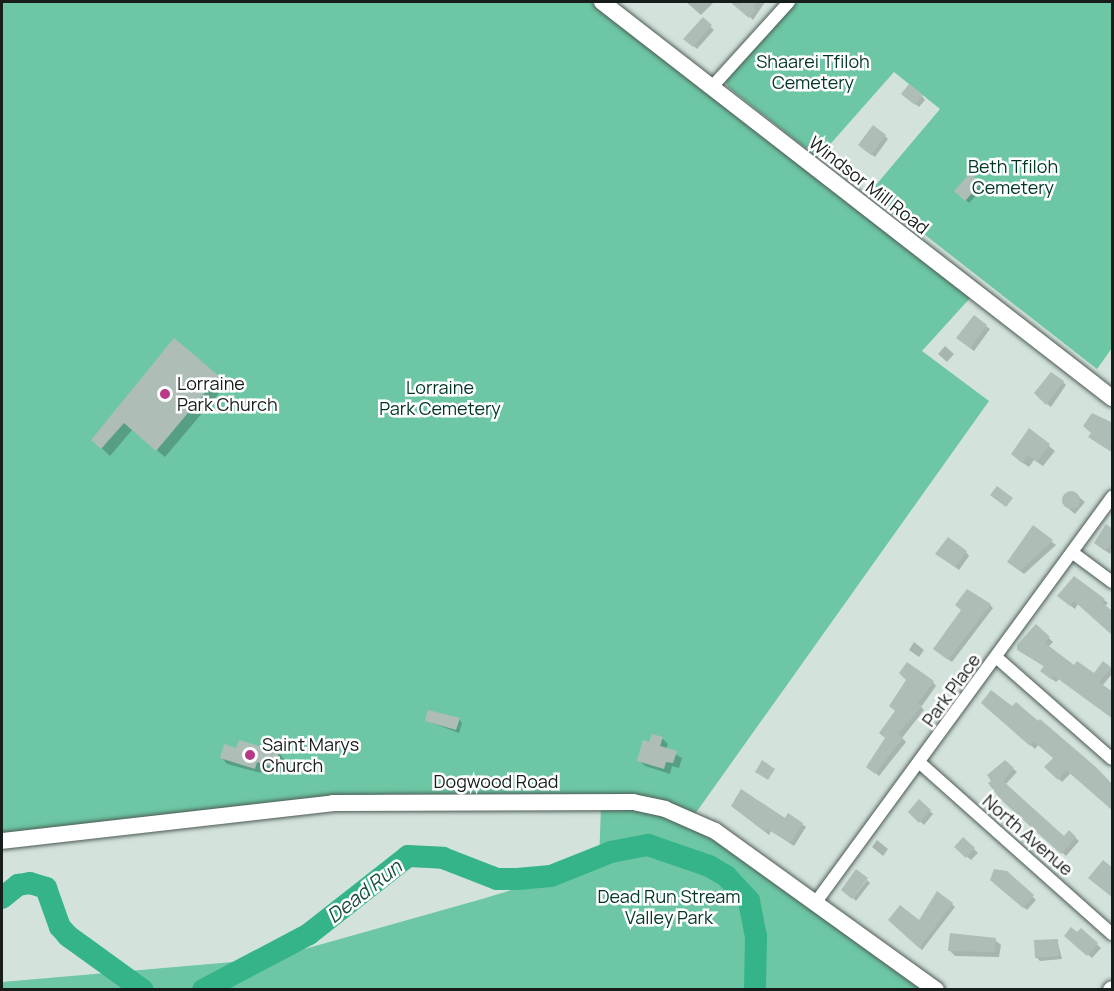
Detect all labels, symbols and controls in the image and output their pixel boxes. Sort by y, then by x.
park label: Shaarei Tfiloh Cemetery [756,51,870,94]
street label: Windsor Mill Road [805,131,933,239]
park label: Beth Tfiloh Cemetery [968,156,1058,198]
place label: Lorraine Park Church [177,373,278,416]
park label: Lorraine Park Cemetery [379,377,501,420]
marker: Lorraine Park Church [158,387,172,401]
street label: Park Place [917,649,985,731]
place label: Saint Marys Church [262,734,359,777]
marker: Saint Marys Church [243,748,257,762]
street label: Dogwood Road [433,770,559,792]
street label: North Avenue [978,790,1078,880]
water label: Dead Run [322,854,406,928]
park label: Dead Run Stream Valley Park [597,886,741,928]

